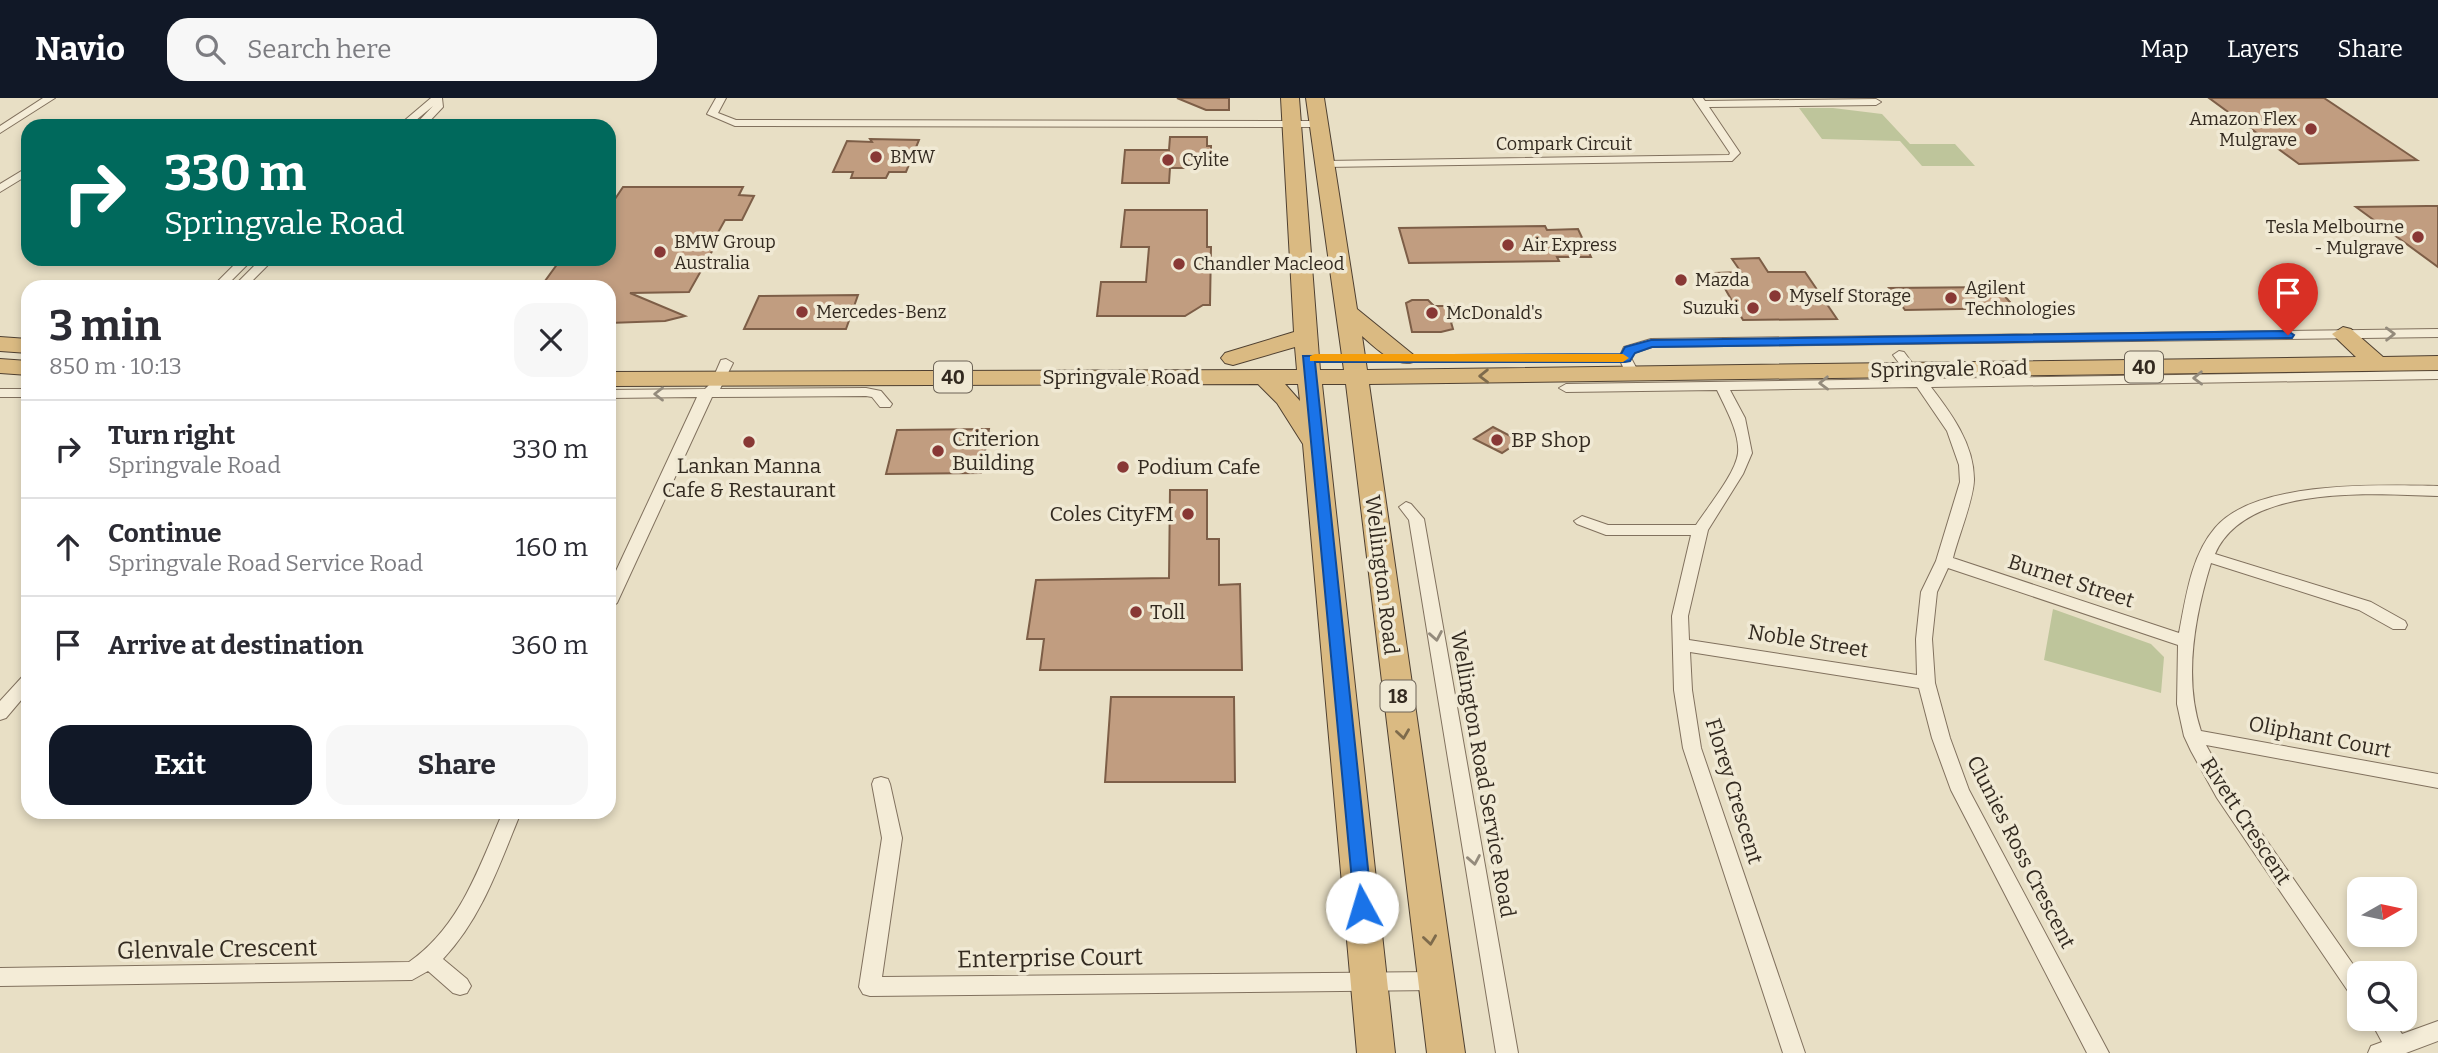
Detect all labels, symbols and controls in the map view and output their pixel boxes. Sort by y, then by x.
search box [167,18,657,81]
text: Navio [35,29,125,69]
icon: search [191,30,229,68]
text: Search here [247,34,391,65]
text: Map [2141,35,2189,63]
text: Layers [2227,35,2299,63]
text: Share [2337,35,2403,63]
place label: Amazon Flex Mulgrave [2189,108,2297,151]
marker: Amazon Flex Mulgrave [2303,121,2319,137]
street label: Compark Circuit [1496,133,1633,155]
text: 330 m [164,144,306,203]
place label: BMW [890,146,936,168]
icon: right [49,147,140,238]
marker: BMW [868,149,884,165]
place label: Cylite [1182,149,1229,171]
marker: Cylite [1160,152,1176,168]
text: Springvale Road [164,204,404,242]
place label: Tesla Melbourne - Mulgrave [2266,216,2404,259]
marker: Tesla Melbourne - Mulgrave [2410,229,2426,245]
place label: BMW Group Australia [674,231,776,274]
place label: Air Express [1522,234,1617,256]
marker: Air Express [1500,237,1516,253]
marker: BMW Group Australia [652,244,668,260]
place label: Chandler Macleod [1193,253,1345,275]
marker: Chandler Macleod [1171,256,1187,272]
pin [2258,263,2318,335]
place label: Mazda [1695,269,1750,291]
marker: Mazda [1673,272,1689,288]
icon: arrive [2269,274,2307,312]
place label: Agilent Technologies [1965,277,2076,320]
place label: Myself Storage [1789,285,1911,307]
marker: Myself Storage [1767,288,1783,304]
marker: Agilent Technologies [1943,290,1959,306]
place label: Suzuki [1682,297,1739,319]
marker: Suzuki [1745,300,1761,316]
text: 3 min [49,301,161,351]
place label: Mercedes-Benz [816,301,947,323]
place label: McDonald's [1446,302,1543,324]
button: close [514,303,588,377]
marker: Mercedes-Benz [794,304,810,320]
marker: McDonald's [1424,305,1440,321]
one-way arrow [2386,326,2396,342]
text: 850 m · 10:13 [49,352,182,380]
road number: 40 [2125,352,2163,382]
street label: Springvale Road [1870,355,2028,383]
road number: 40 [934,362,972,392]
street label: Springvale Road [1042,364,1200,390]
one-way arrow [1478,368,1489,383]
one-way arrow [2193,370,2203,386]
one-way arrow [1818,376,1829,391]
one-way arrow [653,386,664,402]
text: Turn right [108,420,235,451]
place label: Criterion Building [952,426,1040,476]
place label: BP Shop [1511,427,1591,453]
icon: right [49,430,87,468]
marker: BP Shop [1489,432,1505,448]
text: 330 m [512,434,588,465]
marker: Lankan Manna Cafe & Restaurant [741,434,757,450]
marker: Criterion Building [930,443,946,459]
text: Springvale Road [108,451,281,479]
place label: Lankan Manna Cafe & Restaurant [662,453,836,503]
place label: Podium Cafe [1137,454,1260,480]
marker: Podium Cafe [1115,459,1131,475]
street label: Wellington Road [1359,494,1405,656]
place label: Coles CityFM [1049,501,1174,527]
marker: Coles CityFM [1180,506,1196,522]
text: Continue [108,518,222,549]
icon: ahead [49,528,87,566]
text: 160 m [516,532,588,563]
street label: Burnet Street [2005,548,2138,614]
text: Springvale Road Service Road [108,549,423,577]
place label: Toll [1150,599,1185,625]
marker: Toll [1128,604,1144,620]
street label: Noble Street [1746,619,1870,663]
icon: arrive [49,626,87,664]
street label: Wellington Road Service Road [1445,628,1521,920]
text: Arrive at destination [108,630,363,661]
text: 360 m [511,630,588,661]
one-way arrow [1428,630,1443,642]
road number: 18 [1380,680,1416,712]
street label: Oliphant Court [2246,710,2394,764]
street label: Florey Crescent [1700,715,1769,867]
button: Exit [49,725,312,805]
button: Share [326,725,588,805]
one-way arrow [1395,728,1410,740]
street label: Clunies Ross Crescent [1961,751,2081,953]
street label: Rivett Crescent [2195,752,2297,890]
one-way arrow [1466,854,1481,866]
position arrow [1325,870,1399,944]
north arrow [2347,877,2417,947]
map controls [2347,877,2417,1031]
street label: Glenvale Crescent [117,933,318,965]
one-way arrow [1423,934,1438,945]
street label: Enterprise Court [957,942,1143,974]
button: search [2347,961,2417,1031]

